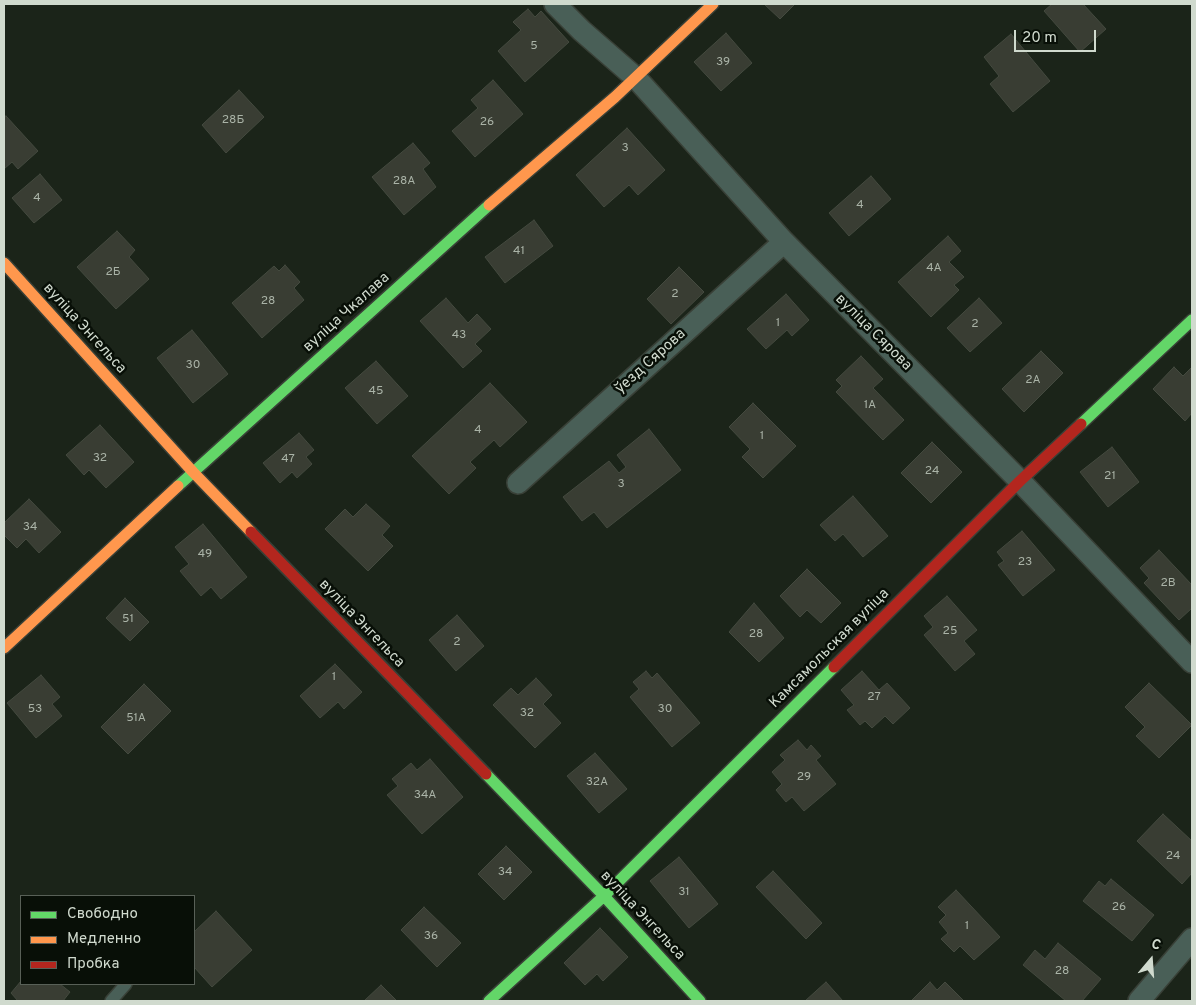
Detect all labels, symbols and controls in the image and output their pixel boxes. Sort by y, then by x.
scale bar [1016,20,1098,52]
text: 20 m [1022,29,1057,48]
house number: 5 [530,40,538,54]
house number: 39 [716,56,730,70]
house number: 28Б [222,114,244,128]
house number: 26 [480,116,494,130]
house number: 3 [621,142,629,156]
house number: 28А [393,175,415,189]
house number: 4 [33,192,41,206]
house number: 4 [856,199,864,213]
house number: 41 [513,245,525,259]
house number: 4А [926,262,942,276]
house number: 2Б [105,266,121,280]
street label: вуліца Чкалава [300,269,394,357]
street label: вуліца Энгельса [39,280,129,378]
house number: 2 [671,288,679,302]
street label: вуліца Сярова [831,291,915,375]
house number: 28 [261,295,275,309]
house number: 1 [776,317,780,331]
house number: 2 [971,318,979,332]
street label: ўезд Сярова [612,326,690,398]
house number: 43 [452,329,466,343]
house number: 30 [186,359,200,373]
house number: 2А [1025,374,1041,388]
house number: 45 [369,385,383,399]
house number: 1А [864,399,876,413]
house number: 4 [474,424,482,438]
house number: 1 [760,430,764,444]
house number: 32 [93,452,107,466]
house number: 47 [281,453,295,467]
house number: 24 [925,465,939,479]
house number: 21 [1104,470,1116,484]
house number: 3 [617,478,625,492]
house number: 34 [23,521,37,535]
house number: 49 [198,548,212,562]
house number: 23 [1018,556,1032,570]
street label: вуліца Энгельса [314,576,408,672]
house number: 2В [1160,577,1176,591]
street label: Камсамольская вуліца [766,585,894,713]
house number: 51 [122,613,134,627]
house number: 25 [943,625,957,639]
house number: 28 [749,628,763,642]
house number: 2 [453,636,461,650]
house number: 1 [332,671,336,685]
house number: 27 [867,691,881,705]
house number: 53 [28,703,42,717]
house number: 30 [658,703,672,717]
house number: 32 [520,707,534,721]
house number: 51А [126,712,146,726]
house number: 29 [797,771,811,785]
house number: 32А [586,776,608,790]
house number: 34А [414,789,436,803]
house number: 24 [1166,850,1180,864]
house number: 34 [498,866,512,880]
street label: вуліца Энгельса [596,868,688,964]
house number: 31 [678,886,690,900]
legend [20,895,195,985]
house number: 26 [1112,901,1126,915]
text: Свободно [67,905,138,924]
house number: 1 [965,920,969,934]
text: Медленно [67,930,141,949]
house number: 36 [424,930,438,944]
north arrow [1126,935,1176,985]
text: С [1149,936,1163,955]
text: Пробка [67,955,119,974]
house number: 28 [1055,965,1069,979]

